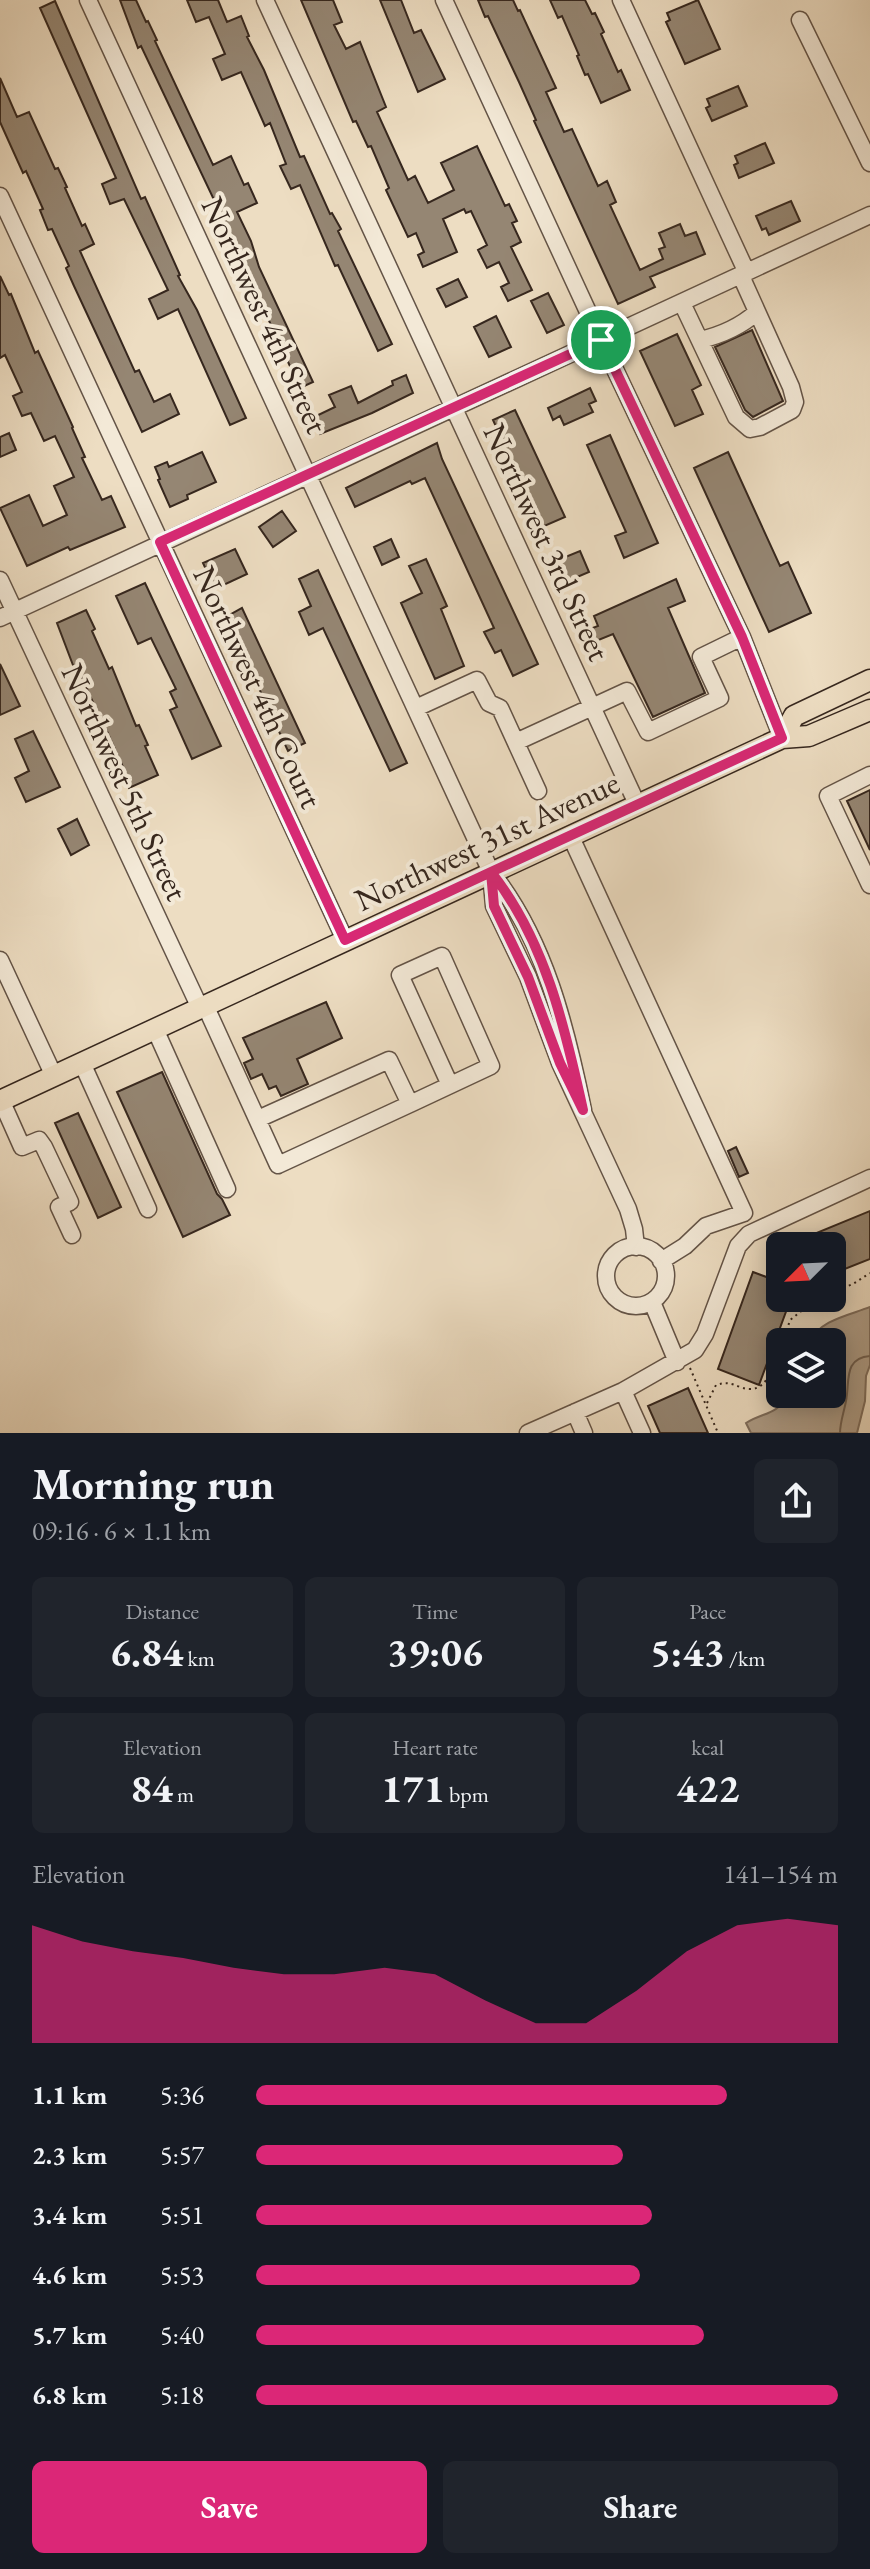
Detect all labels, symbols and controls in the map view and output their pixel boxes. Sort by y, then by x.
street label: Northwest 4th Street [192,190,338,440]
pin [567,306,635,374]
icon: arrive [579,318,623,362]
street label: Northwest 3rd Street [474,417,620,667]
street label: Northwest 4th Court [184,559,332,815]
street label: Northwest 5th Street [52,657,198,907]
street label: Northwest 31st Avenue [348,761,626,921]
north arrow [766,1232,846,1312]
map controls [766,1232,846,1408]
button: layers [766,1328,846,1408]
text: Morning run [32,1455,274,1512]
button: share [754,1459,838,1543]
text: 09:16 · 6 × 1.1 km [32,1514,211,1548]
text: Distance [126,1597,199,1626]
text: Time [412,1597,458,1626]
text: Pace [689,1597,726,1626]
text: 6.84 [110,1626,183,1678]
text: 39:06 [387,1626,483,1678]
text: 5:43 [650,1626,725,1678]
text: km [183,1644,215,1673]
text: /km [725,1644,765,1673]
text: Elevation [123,1733,202,1762]
text: Heart rate [392,1733,478,1762]
text: kcal [691,1733,724,1762]
text: 84 [130,1762,173,1814]
text: 171 [381,1762,445,1814]
text: 422 [676,1762,739,1814]
text: m [173,1780,194,1809]
text: bpm [445,1780,489,1809]
text: Elevation [32,1857,126,1891]
text: 141–154 m [723,1857,838,1891]
text: 1.1 km [32,2078,107,2112]
text: 5:36 [160,2078,204,2112]
text: 2.3 km [32,2138,107,2172]
text: 5:57 [160,2138,204,2172]
text: 3.4 km [32,2198,107,2232]
text: 5:51 [160,2198,204,2232]
text: 4.6 km [32,2258,107,2292]
text: 5:53 [160,2258,204,2292]
text: 5.7 km [32,2318,107,2352]
text: 5:40 [160,2318,204,2352]
text: 6.8 km [32,2378,107,2412]
text: 5:18 [160,2378,204,2412]
button: Save [32,2461,427,2553]
button: Share [443,2461,838,2553]

